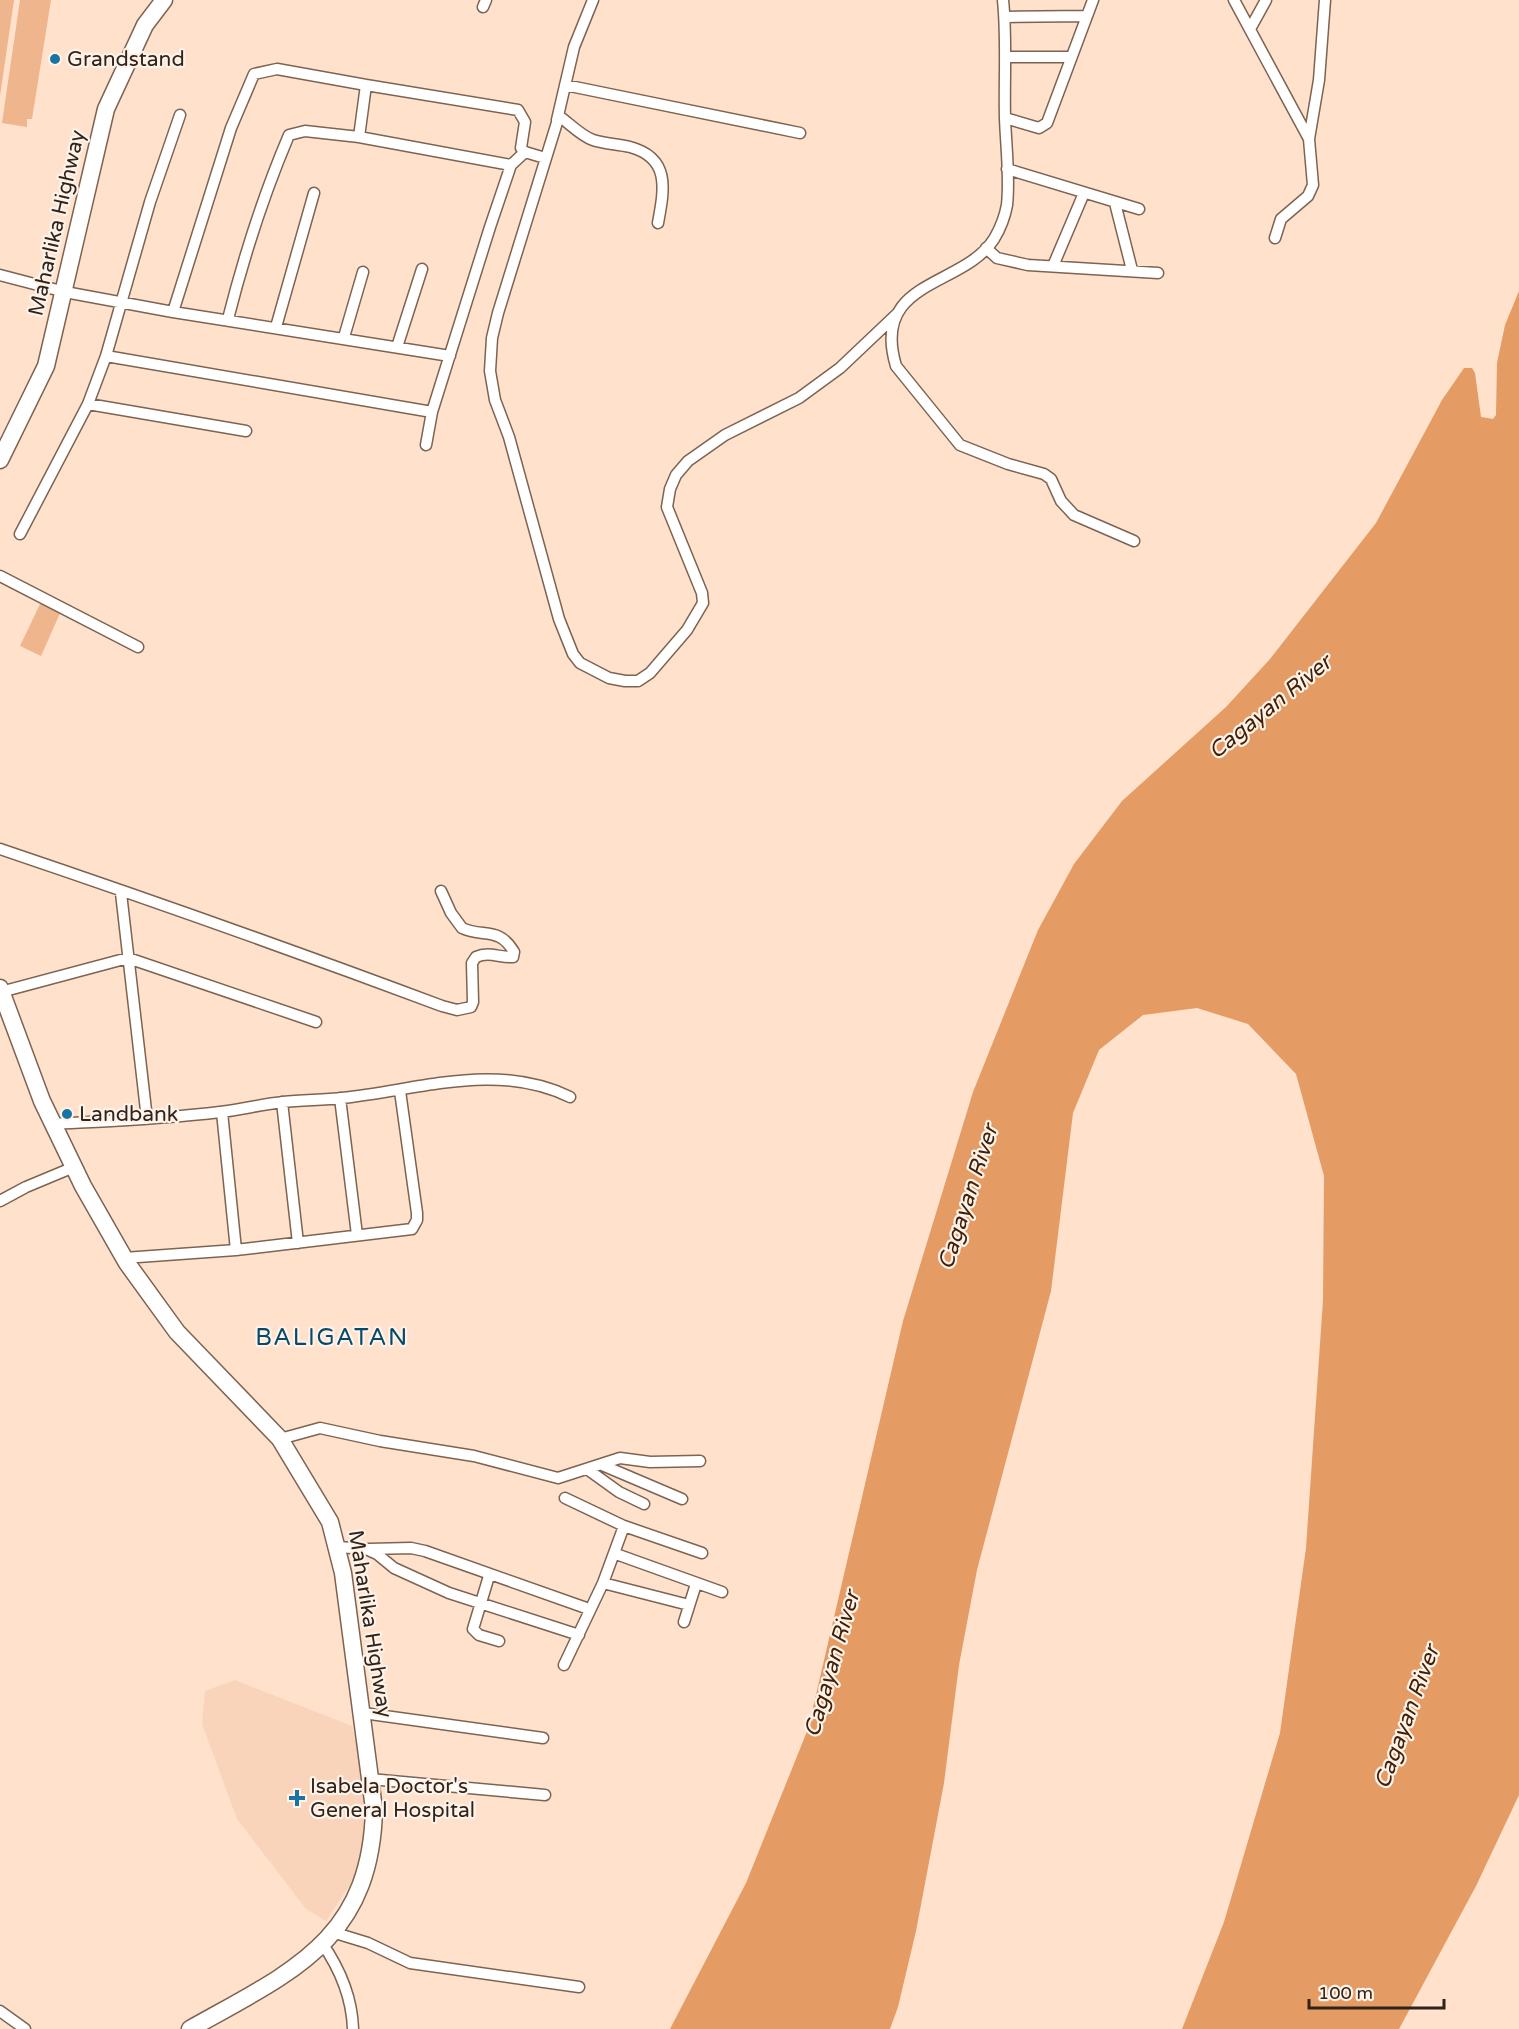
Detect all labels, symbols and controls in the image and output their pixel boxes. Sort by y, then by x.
place label: Grandstand [67,47,185,72]
marker: Grandstand [48,52,62,66]
street label: Maharlika Highway [23,128,91,318]
water label: Cagayan River [1203,648,1339,764]
place label: Landbank [79,1102,178,1127]
marker: Landbank [60,1107,74,1121]
water label: Cagayan River [932,1119,1004,1273]
district label: BALIGATAN [255,1323,409,1352]
street label: Maharlika Highway [343,1528,397,1720]
water label: Cagayan River [799,1586,866,1740]
water label: Cagayan River [1369,1639,1446,1792]
place label: Isabela Doctor's General Hospital [310,1774,475,1823]
marker: Isabela Doctor's General Hospital [288,1789,306,1807]
scale bar [1309,1972,1444,2010]
text: 100 m [1318,1982,1373,2004]

